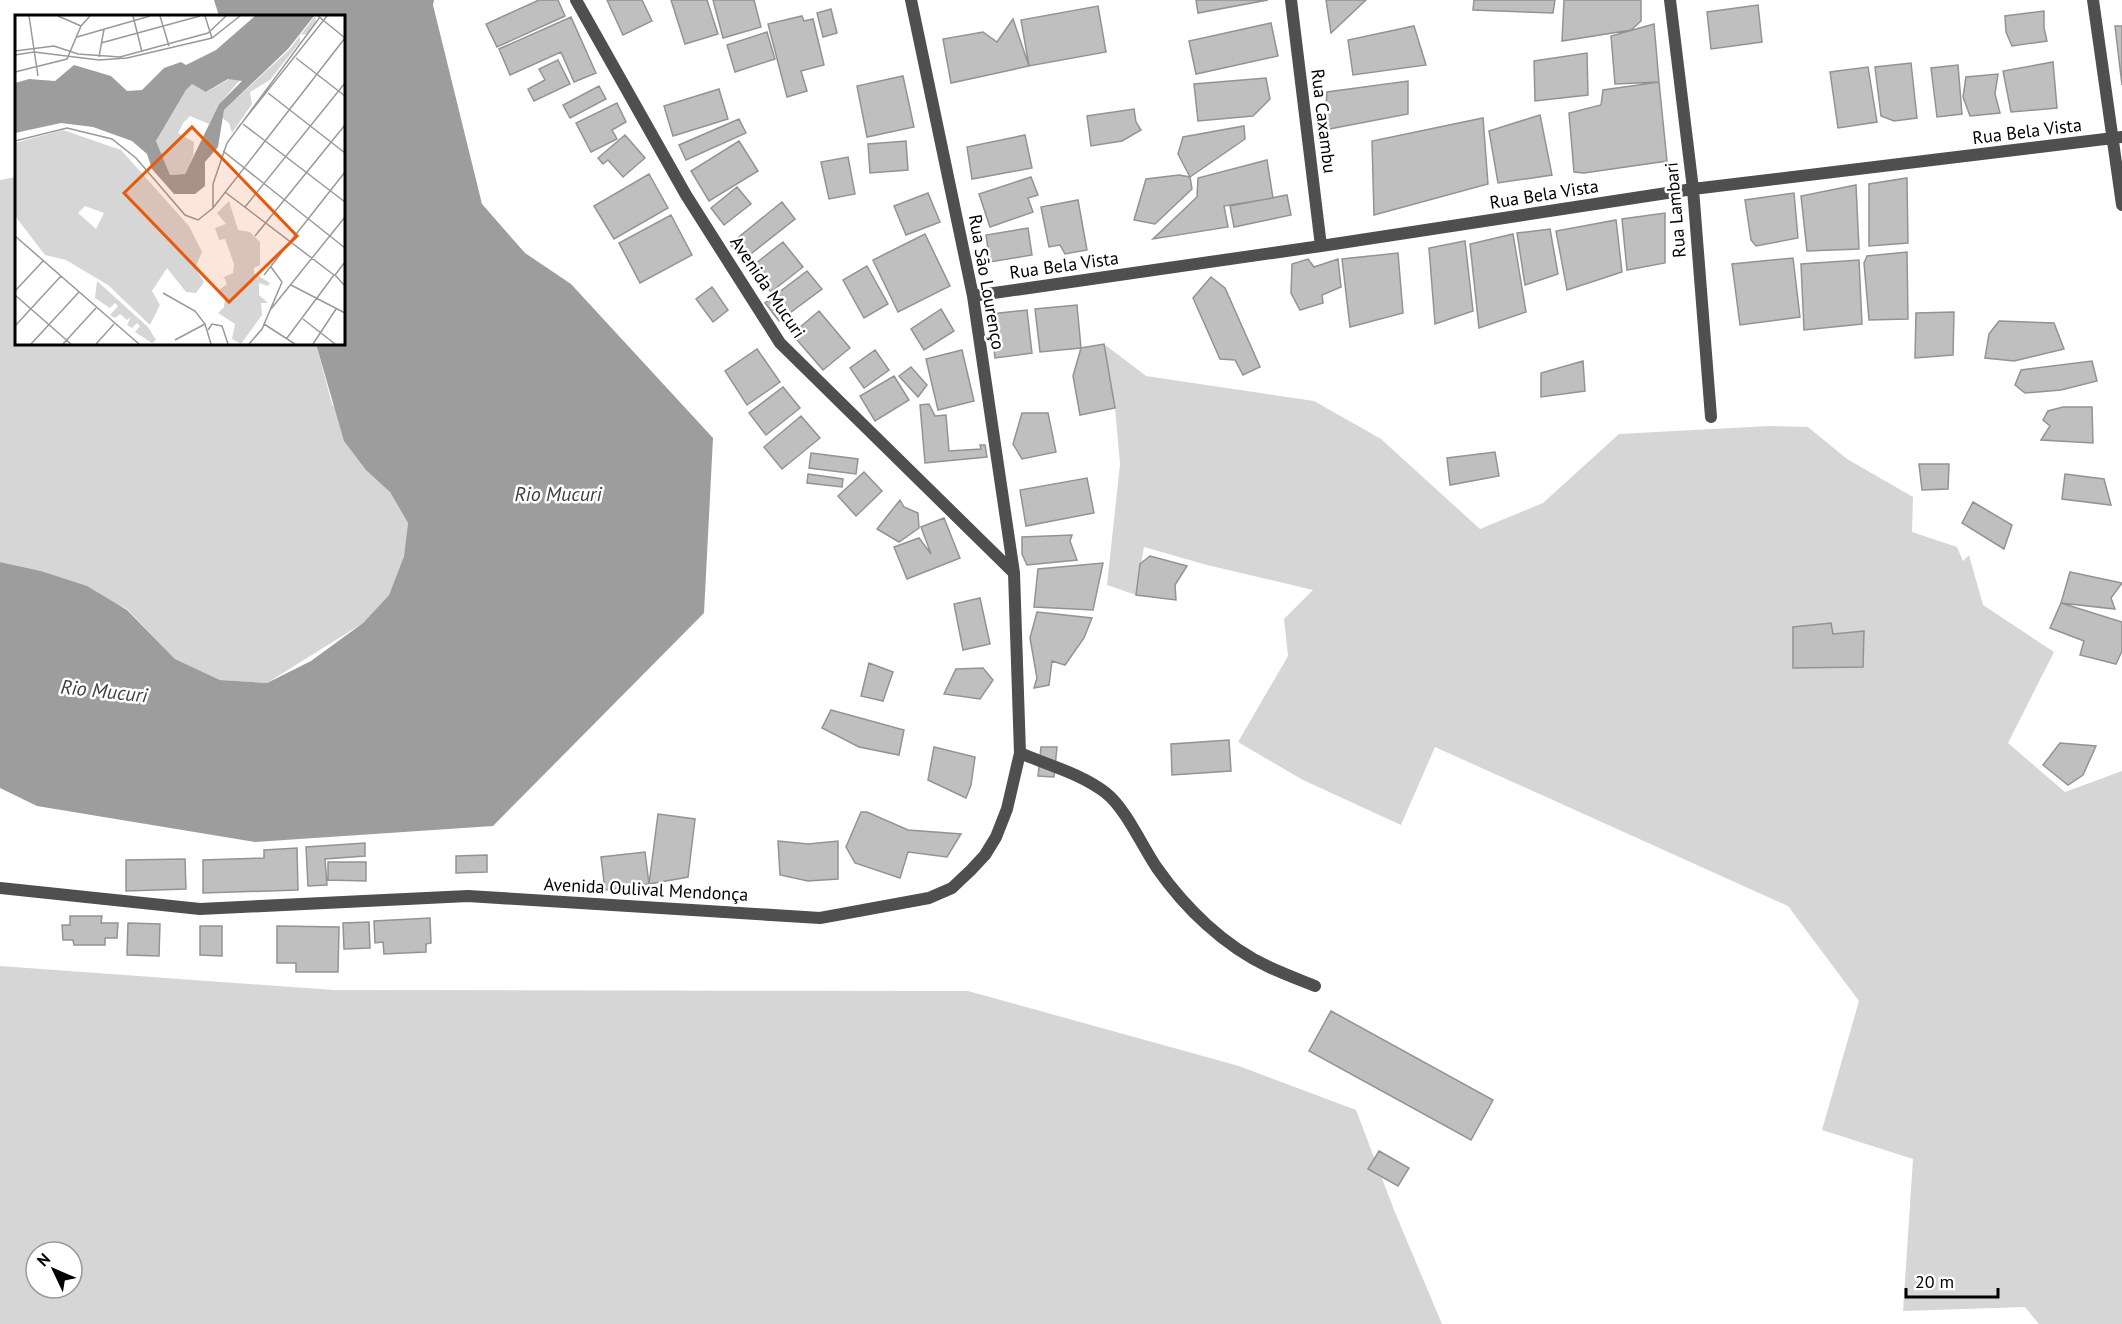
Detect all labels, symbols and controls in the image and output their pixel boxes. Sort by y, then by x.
inset map [15,15,345,345]
street label: Rua Caxambu [1306,67,1342,175]
street label: Rua Bela Vista [1971,113,2083,149]
street label: Rua Lambari [1659,161,1691,259]
street label: Rua Bela Vista [1488,174,1600,214]
street label: Rua São Lourenço [964,213,1010,351]
street label: Avenida Mucuri [725,232,811,342]
street label: Rua Bela Vista [1008,246,1120,284]
water label: Rio Mucuri [514,481,602,507]
water label: Rio Mucuri [59,674,150,709]
street label: Avenida Oulival Mendonça [543,872,749,906]
north arrow [24,1240,84,1300]
text: N [32,1249,54,1270]
scale bar [1906,1261,1998,1299]
text: 20 m [1915,1270,1954,1293]

